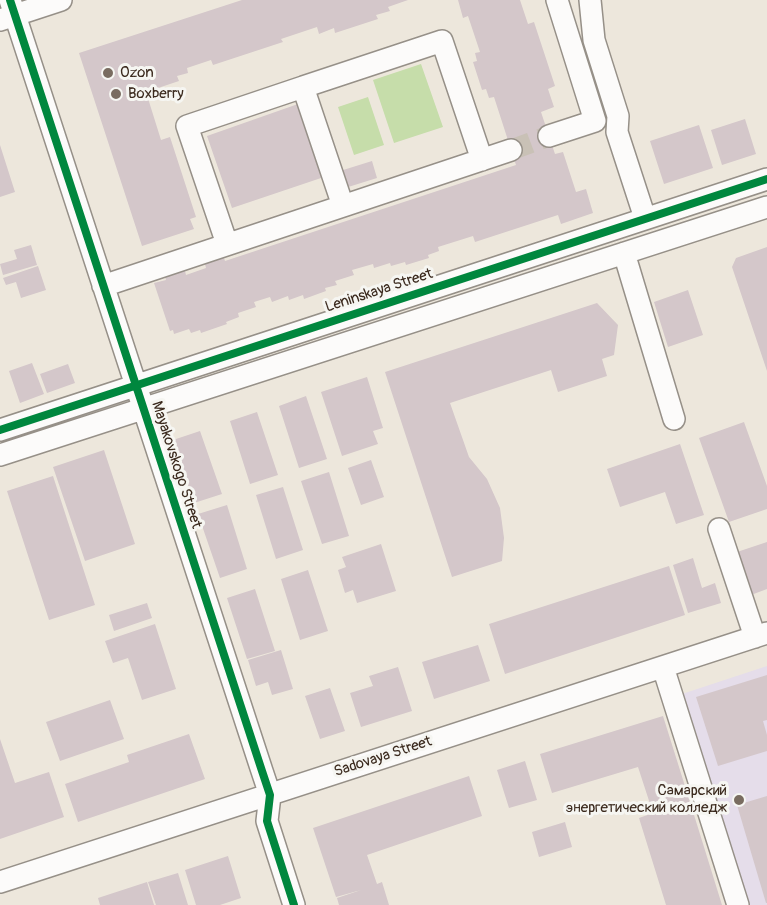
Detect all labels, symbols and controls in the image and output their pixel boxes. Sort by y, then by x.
place label: Ozon [120,64,154,82]
marker: Ozon [101,66,115,80]
place label: Boxberry [128,85,184,103]
marker: Boxberry [109,87,123,101]
street label: Leninskaya Street [323,265,435,317]
street label: Mayakovskogo Street [147,399,205,531]
street label: Sadovaya Street [332,733,434,781]
place label: Самарский энергетический колледж [565,782,727,817]
marker: Самарский энергетический колледж [732,793,746,807]

